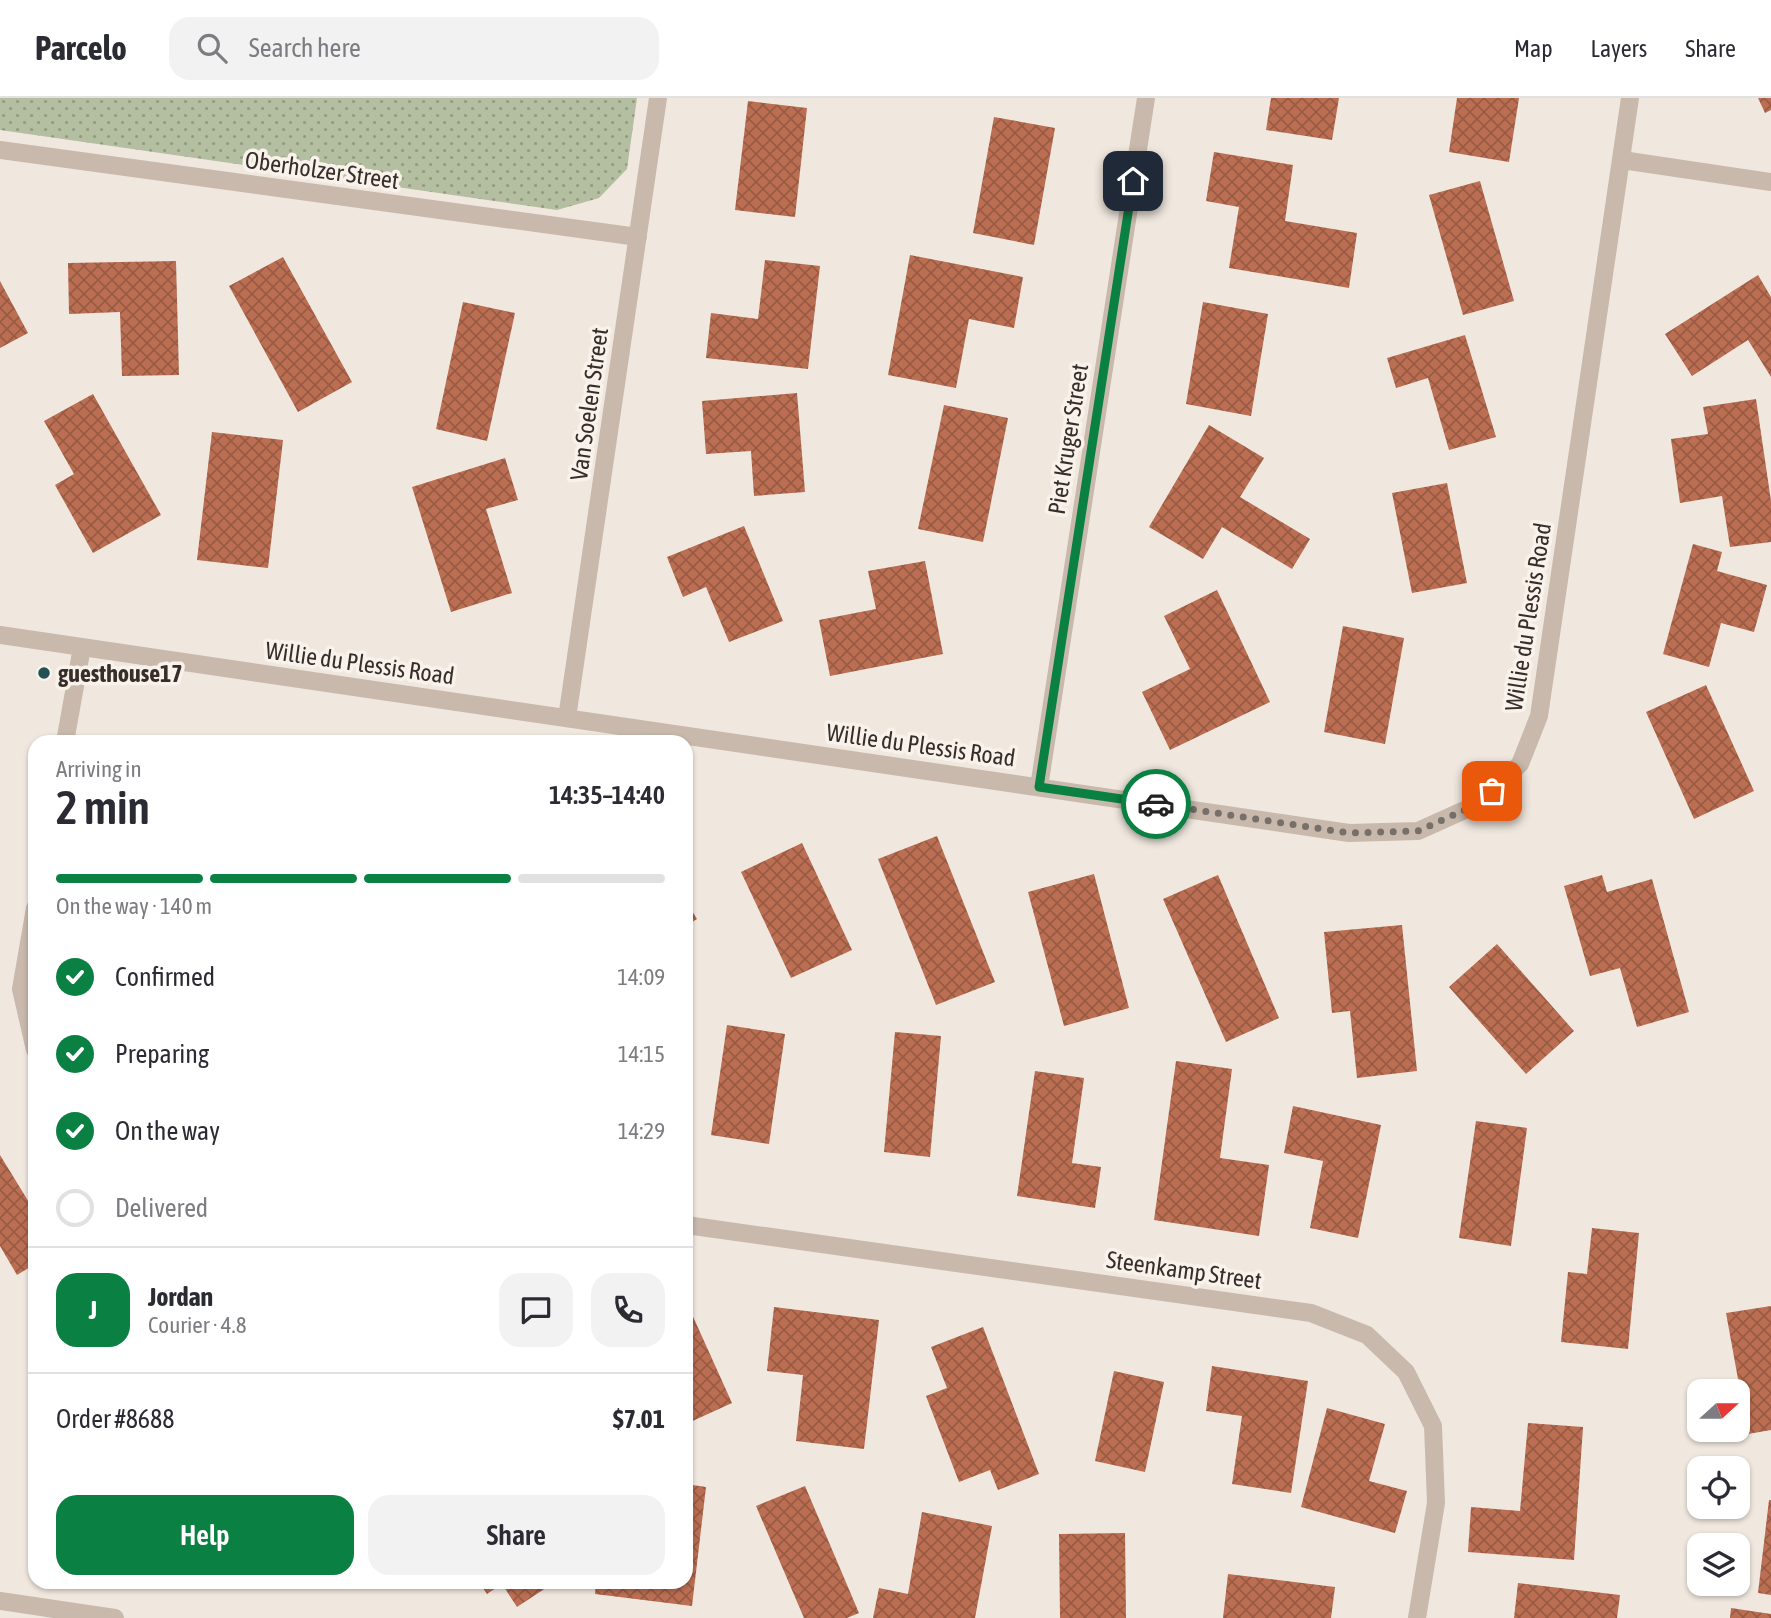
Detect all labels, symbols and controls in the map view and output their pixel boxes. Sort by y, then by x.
search box [169,17,659,80]
text: Parcelo [35,29,127,67]
icon: search [193,29,231,67]
text: Search here [249,33,361,63]
text: Map [1514,35,1553,62]
text: Layers [1591,35,1647,62]
text: Share [1685,35,1736,62]
street label: Oberholzer Street [243,146,401,194]
pin [1103,151,1163,211]
icon: home [1114,162,1152,200]
street label: Van Soelen Street [565,326,613,482]
street label: Piet Kruger Street [1043,362,1093,516]
street label: Willie du Plessis Road [1500,521,1556,713]
street label: Willie du Plessis Road [264,636,456,690]
place label: guesthouse17 [58,660,183,687]
marker: guesthouse17 [36,665,52,681]
street label: Willie du Plessis Road [825,718,1017,772]
text: Arriving in [56,756,142,782]
pin [1462,761,1522,821]
courier [1121,769,1191,839]
icon: bag [1473,772,1511,810]
text: 14:35–14:40 [549,780,665,810]
text: 2 min [56,781,150,834]
icon: car [1137,785,1175,823]
text: On the way · 140 m [56,893,212,919]
icon: check [56,958,94,996]
text: Confirmed [115,962,215,992]
text: 14:09 [617,964,665,990]
icon: check [56,1035,94,1073]
text: Preparing [115,1039,209,1069]
text: 14:15 [618,1041,665,1067]
icon: check [56,1112,94,1150]
text: On the way [115,1116,220,1146]
text: 14:29 [618,1118,665,1144]
text: Delivered [115,1193,208,1223]
street label: Steenkamp Street [1105,1246,1263,1294]
button: chat [499,1273,573,1347]
button: phone [591,1273,665,1347]
text: Jordan [148,1282,213,1312]
text: J [89,1295,97,1325]
text: Courier · 4.8 [148,1312,247,1338]
north arrow [1687,1379,1750,1442]
map controls [1687,1379,1750,1596]
text: Order #8688 [56,1404,175,1434]
text: $7.01 [613,1404,665,1434]
button: locate [1687,1456,1750,1519]
button: Help [56,1495,354,1575]
button: Share [368,1495,665,1575]
button: layers [1687,1533,1750,1596]

